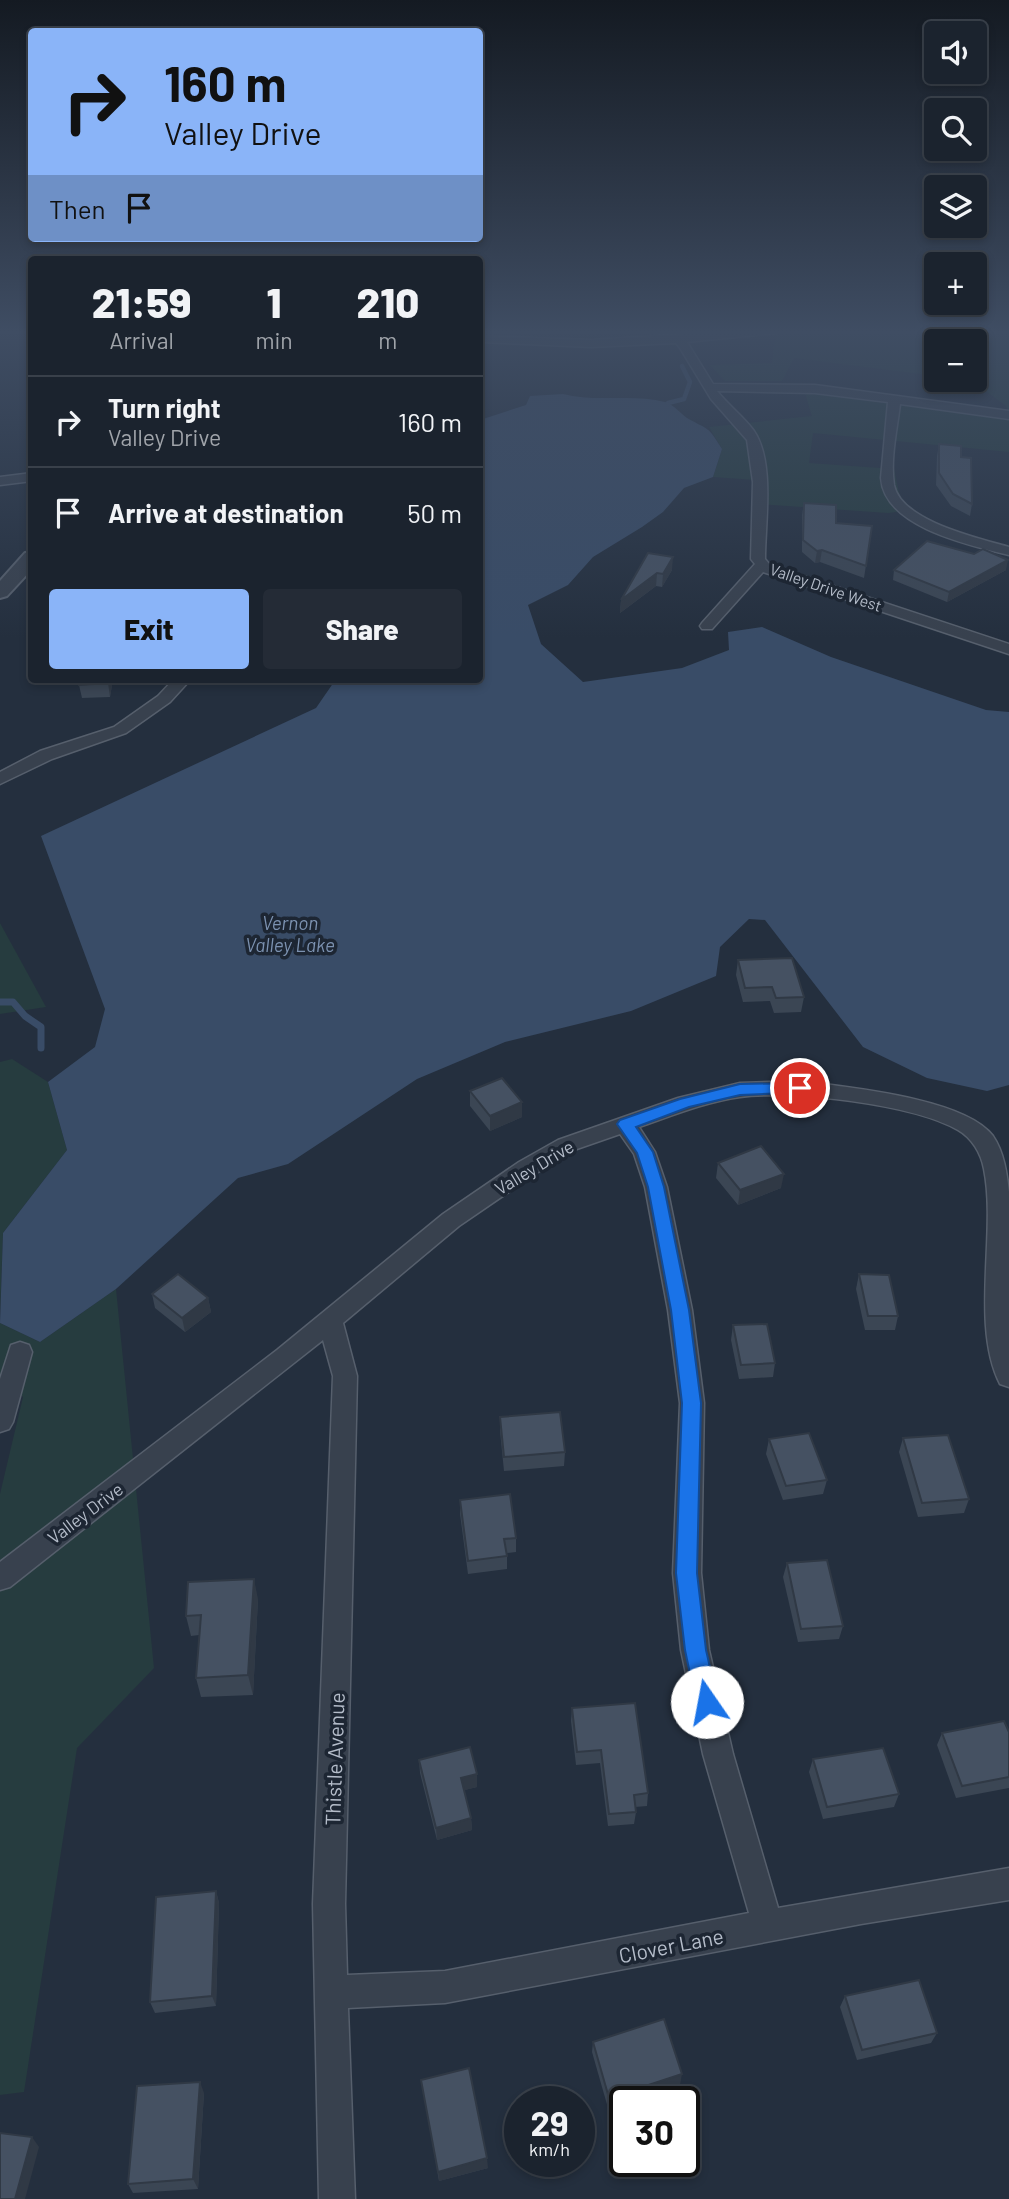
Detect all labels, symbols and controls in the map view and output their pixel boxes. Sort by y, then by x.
map controls [924,21,987,392]
button: sound [924,21,987,84]
text: 160 m [164,53,286,112]
icon: right [49,56,140,147]
button: search [924,98,987,161]
text: Valley Drive [164,113,321,151]
button: layers [924,175,987,238]
icon: arrive [120,189,158,227]
text: Then [49,193,106,224]
button: + [924,252,987,315]
text: 21:59 [92,276,192,326]
text: 1 [267,276,281,326]
text: 210 [357,276,419,326]
text: Arrival [110,326,174,354]
text: min [255,326,293,354]
text: m [378,326,397,354]
button: − [924,329,987,392]
text: Turn right [108,392,221,423]
icon: right [49,403,87,441]
text: 160 m [398,406,462,437]
text: Valley Drive [108,423,221,451]
icon: arrive [49,494,87,532]
text: Arrive at destination [108,497,344,528]
text: 50 m [407,497,462,528]
street label: Valley Drive West [768,559,884,615]
button: Exit [49,589,249,669]
button: Share [263,589,462,669]
water label: Vernon Valley Lake [245,911,335,956]
pin [770,1058,830,1118]
icon: arrive [781,1069,819,1107]
street label: Valley Drive [490,1135,578,1199]
street label: Valley Drive [43,1478,127,1548]
position arrow [670,1665,744,1739]
street label: Thistle Avenue [319,1692,349,1826]
street label: Clover Lane [616,1923,726,1967]
speed limit sign: 30 [609,2086,700,2177]
text: 29 [530,2101,569,2143]
text: km/h [529,2138,570,2160]

